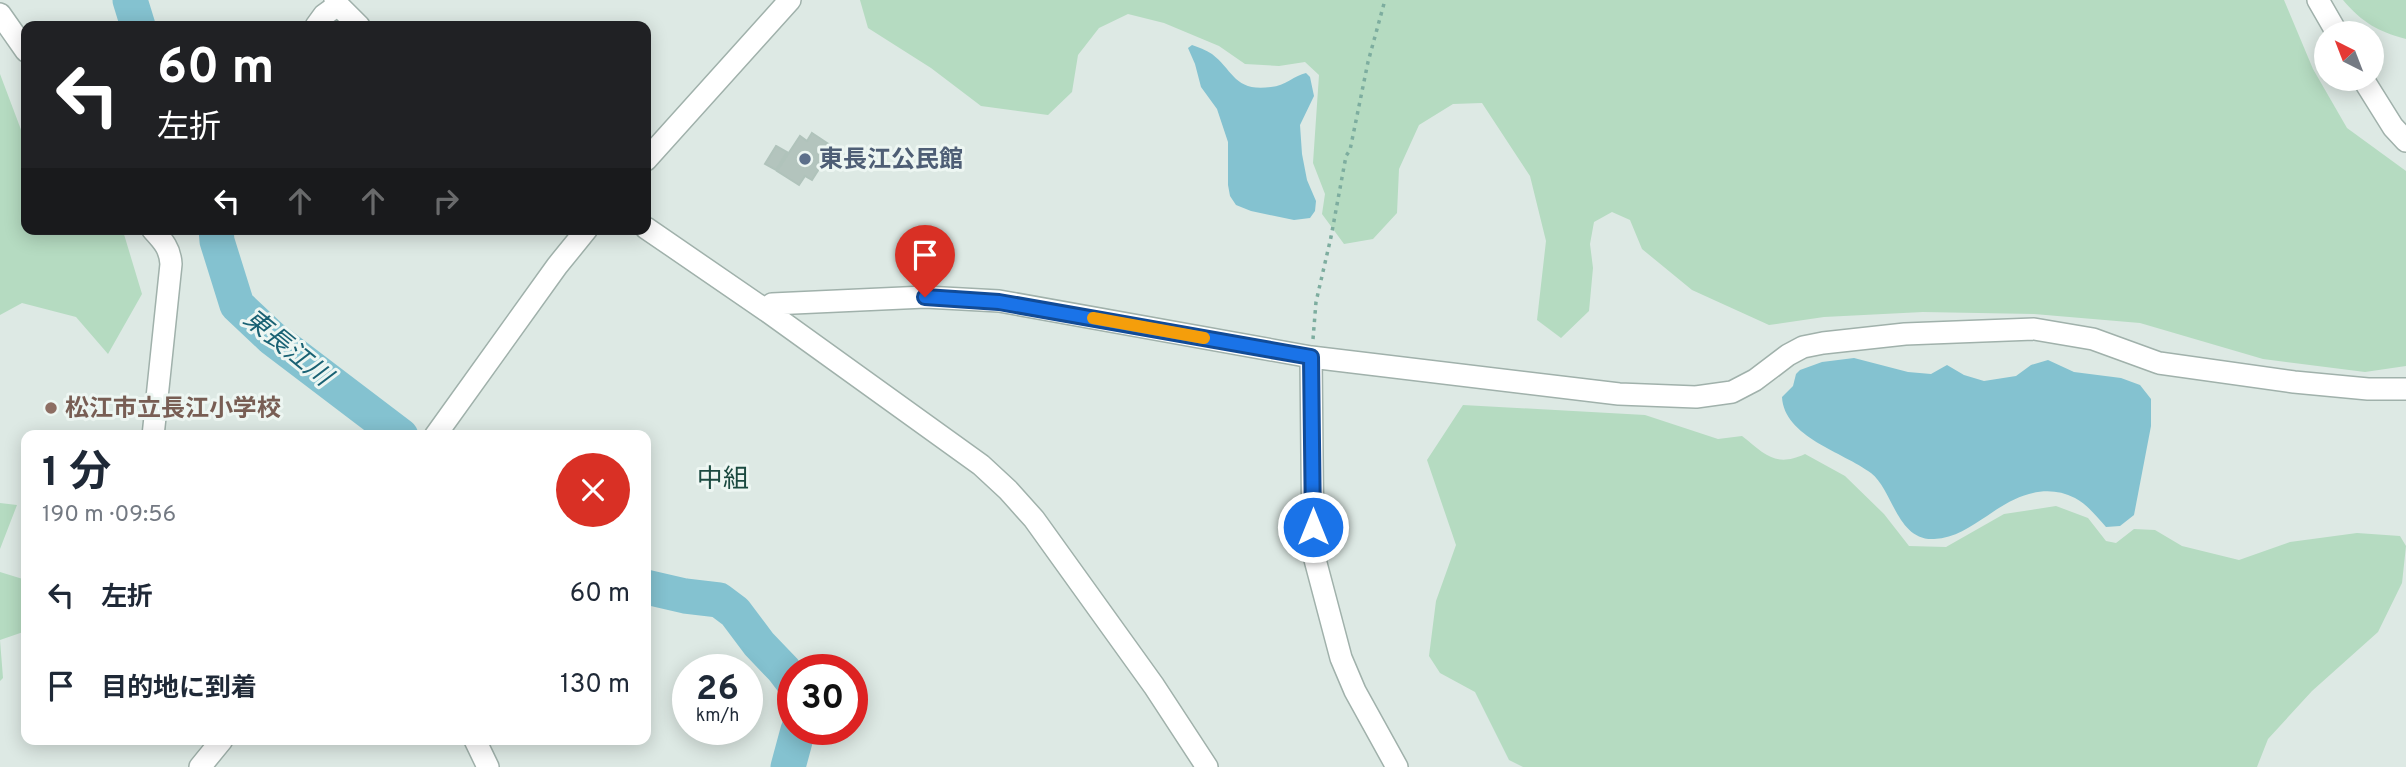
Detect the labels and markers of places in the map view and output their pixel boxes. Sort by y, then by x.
place label: 東長江公民館 [819,146,963,176]
marker: 東長江公民館 [797,151,813,167]
pin [895,225,955,297]
place label: 松江市立長江小学校 [65,395,281,425]
marker: 松江市立長江小学校 [43,400,59,416]

